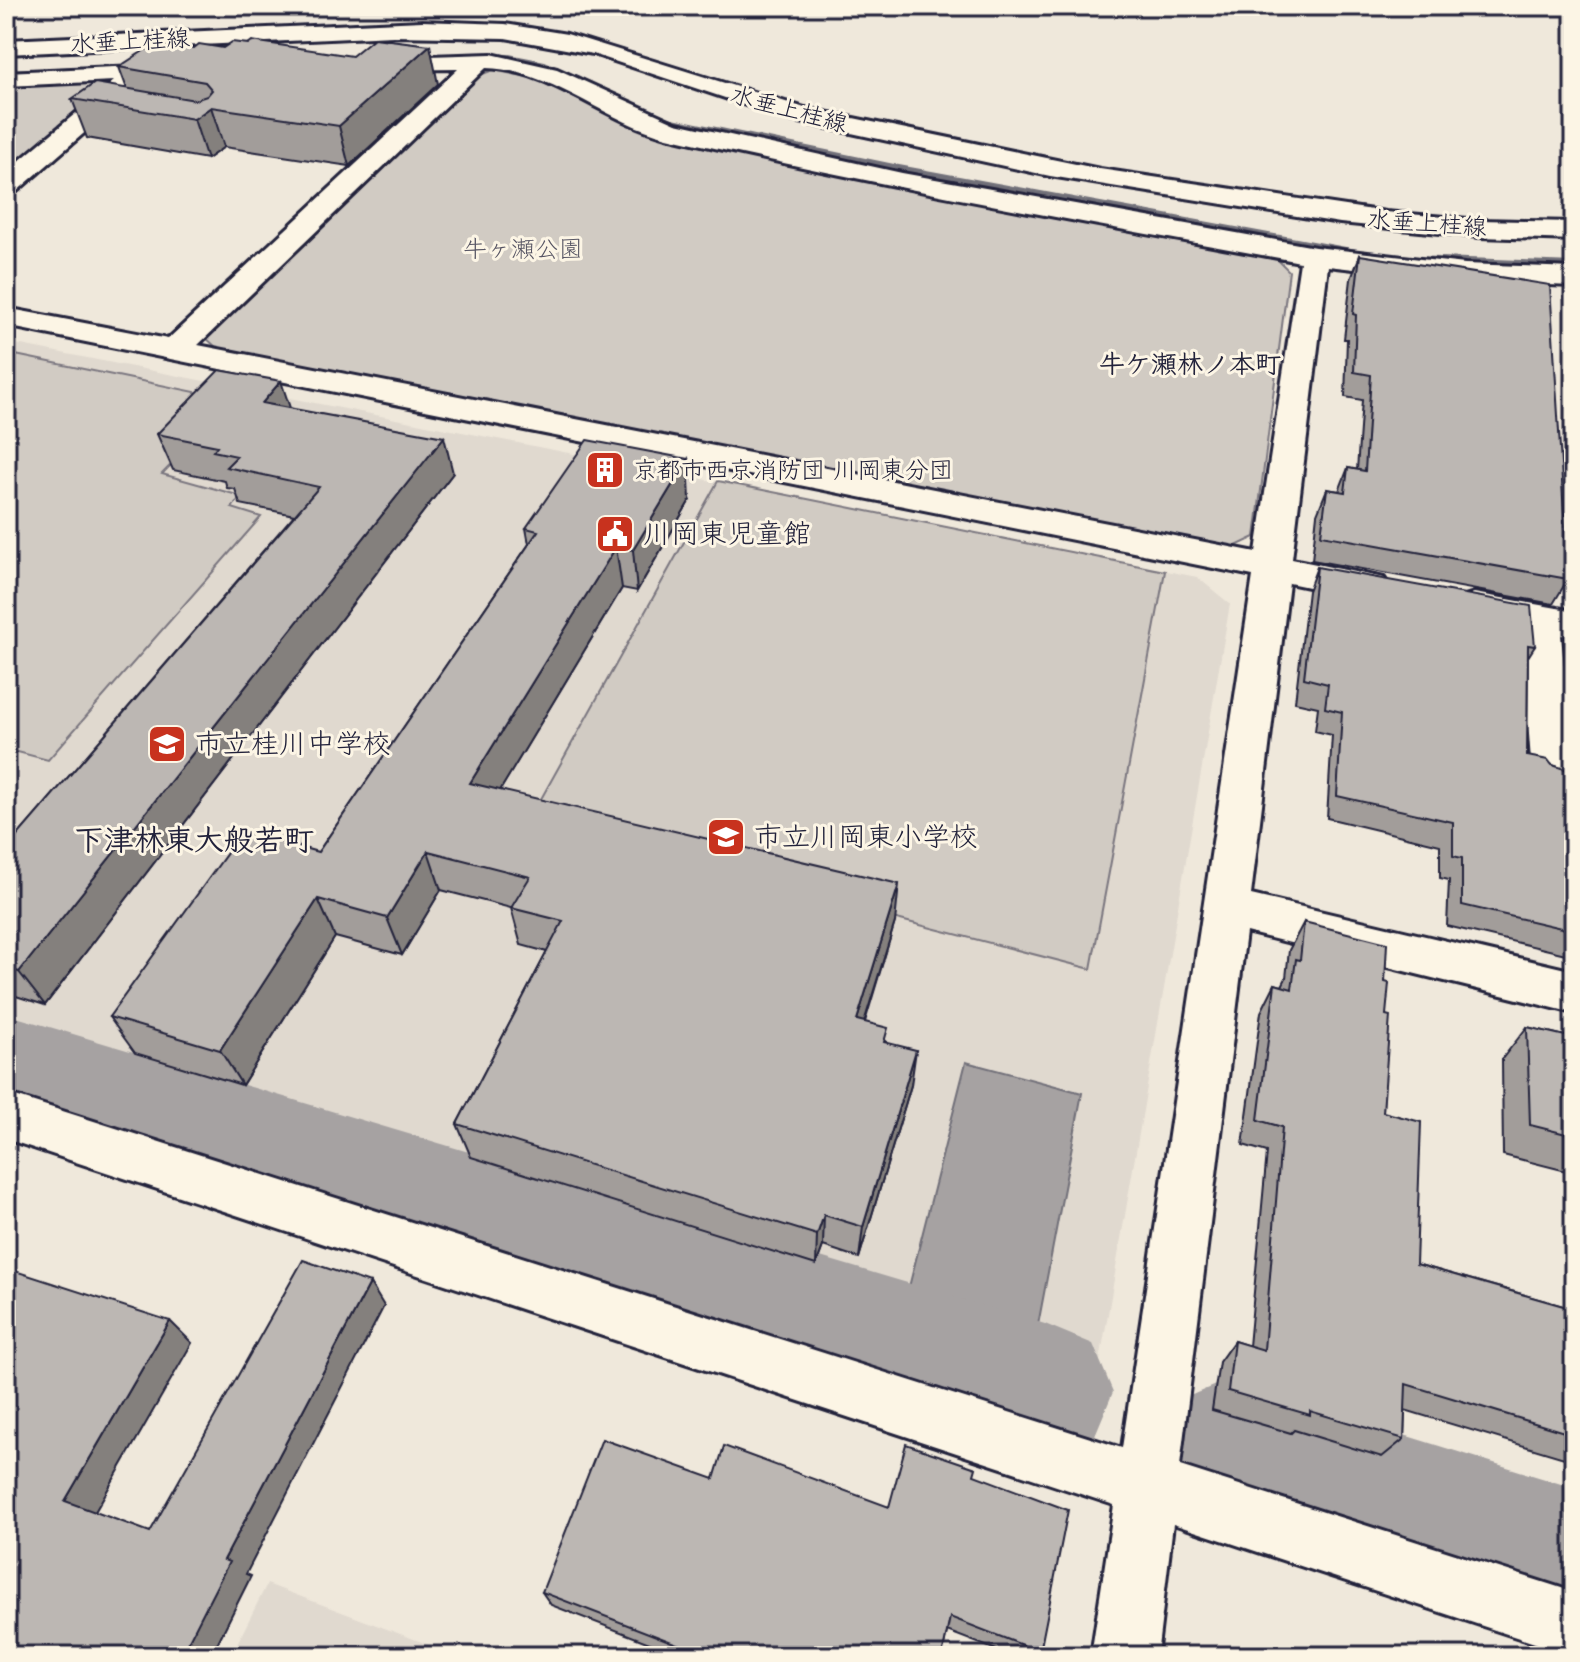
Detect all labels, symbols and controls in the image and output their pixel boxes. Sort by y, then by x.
street label: 水垂上桂線 [69,24,191,58]
street label: 水垂上桂線 [727,80,851,138]
street label: 水垂上桂線 [1366,205,1488,241]
park label: 牛ヶ瀬公園 [463,235,583,263]
district label: 牛ケ瀬林ノ本町 [1099,350,1281,380]
building icon: 京都市西京消防団 川岡東分団 [584,449,626,491]
place label: 京都市西京消防団 川岡東分団 [633,456,953,484]
public building icon: 川岡東児童館 [594,513,636,555]
place label: 川岡東児童館 [643,518,811,550]
school or university icon: 市立桂川中学校 [146,723,188,765]
place label: 市立桂川中学校 [195,728,391,760]
school or university icon: 市立川岡東小学校 [705,816,747,858]
place label: 市立川岡東小学校 [754,821,978,853]
district label: 下津林東大般若町 [74,823,314,858]

